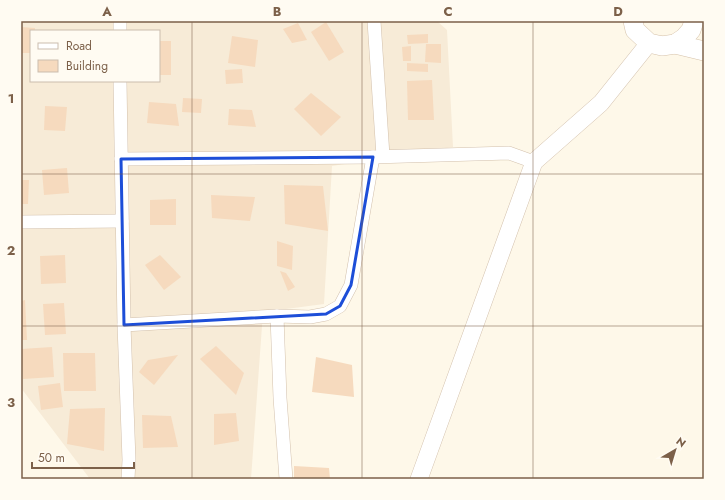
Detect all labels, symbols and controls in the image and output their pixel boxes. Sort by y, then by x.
text: A [101,2,112,21]
text: B [273,2,282,21]
text: C [443,2,453,21]
text: D [613,2,623,21]
legend [30,30,160,82]
text: Road [66,37,92,55]
text: Building [66,57,108,75]
text: 1 [8,89,14,108]
text: 2 [7,241,15,260]
text: 3 [7,393,15,412]
north arrow [655,430,695,470]
text: N [673,433,690,451]
scale bar [32,444,134,470]
text: 50 m [38,449,65,467]

